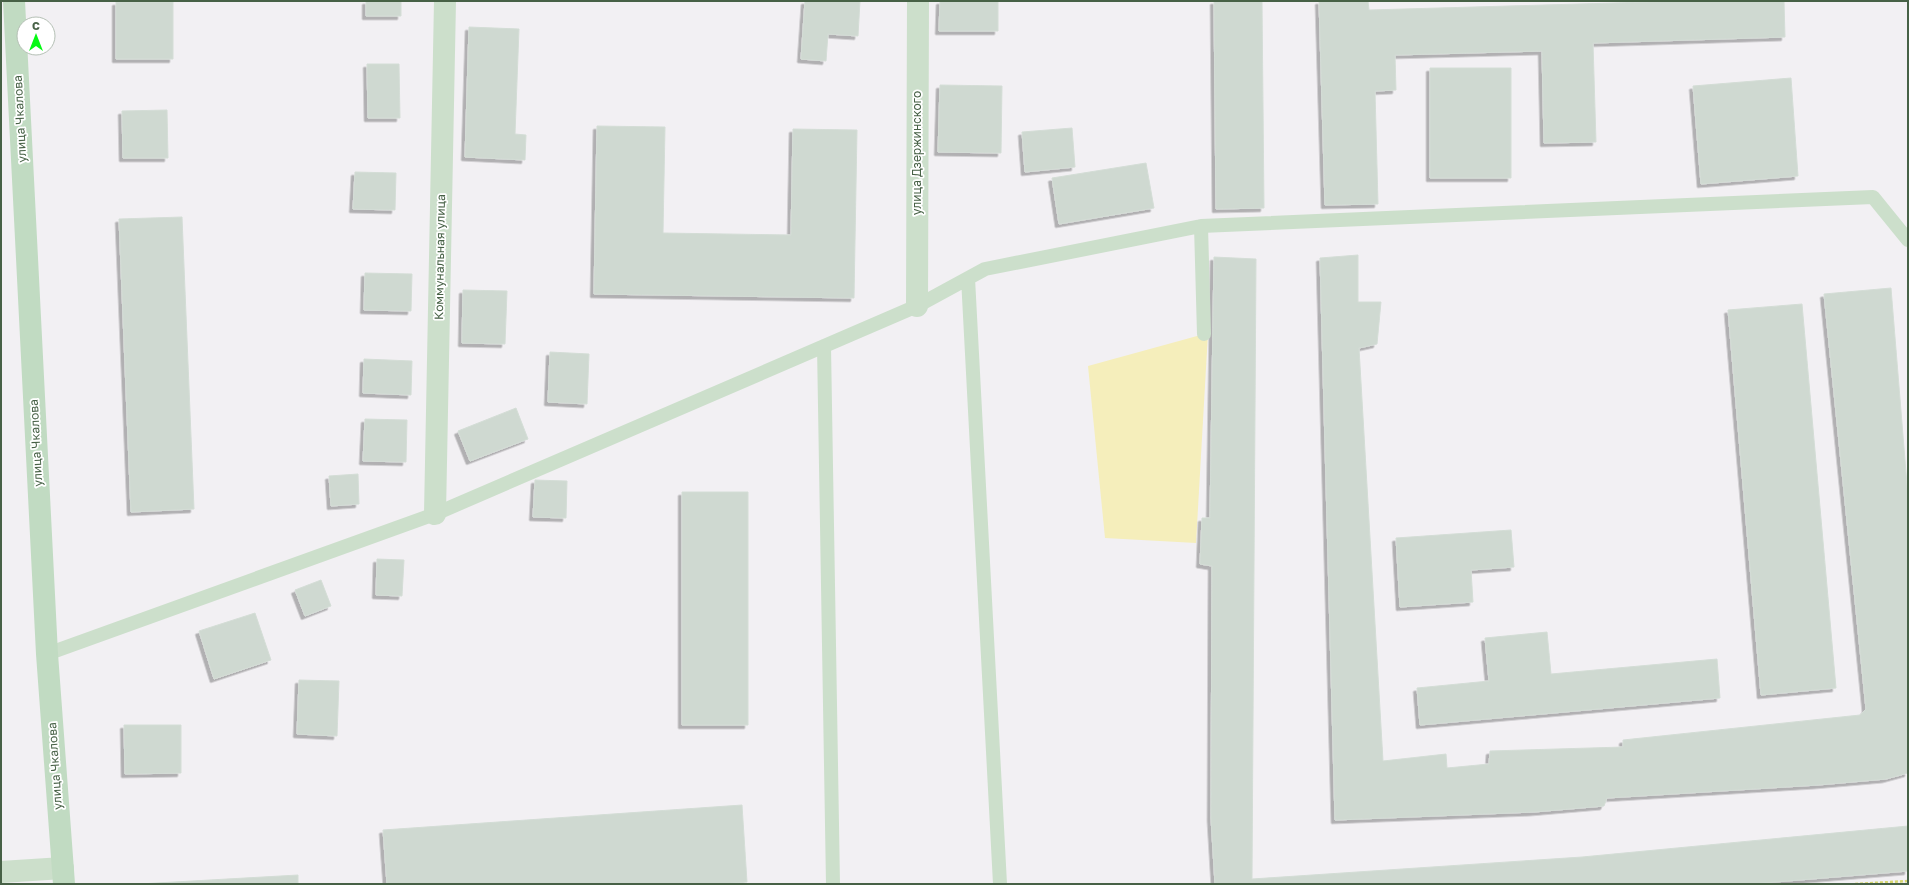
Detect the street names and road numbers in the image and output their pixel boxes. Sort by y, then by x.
street label: улица Чкалова [10,75,29,163]
street label: улица Дзержинского [909,91,924,215]
street label: Коммунальная улица [431,194,448,320]
street label: улица Чкалова [26,399,45,487]
street label: улица Чкалова [44,722,65,810]

